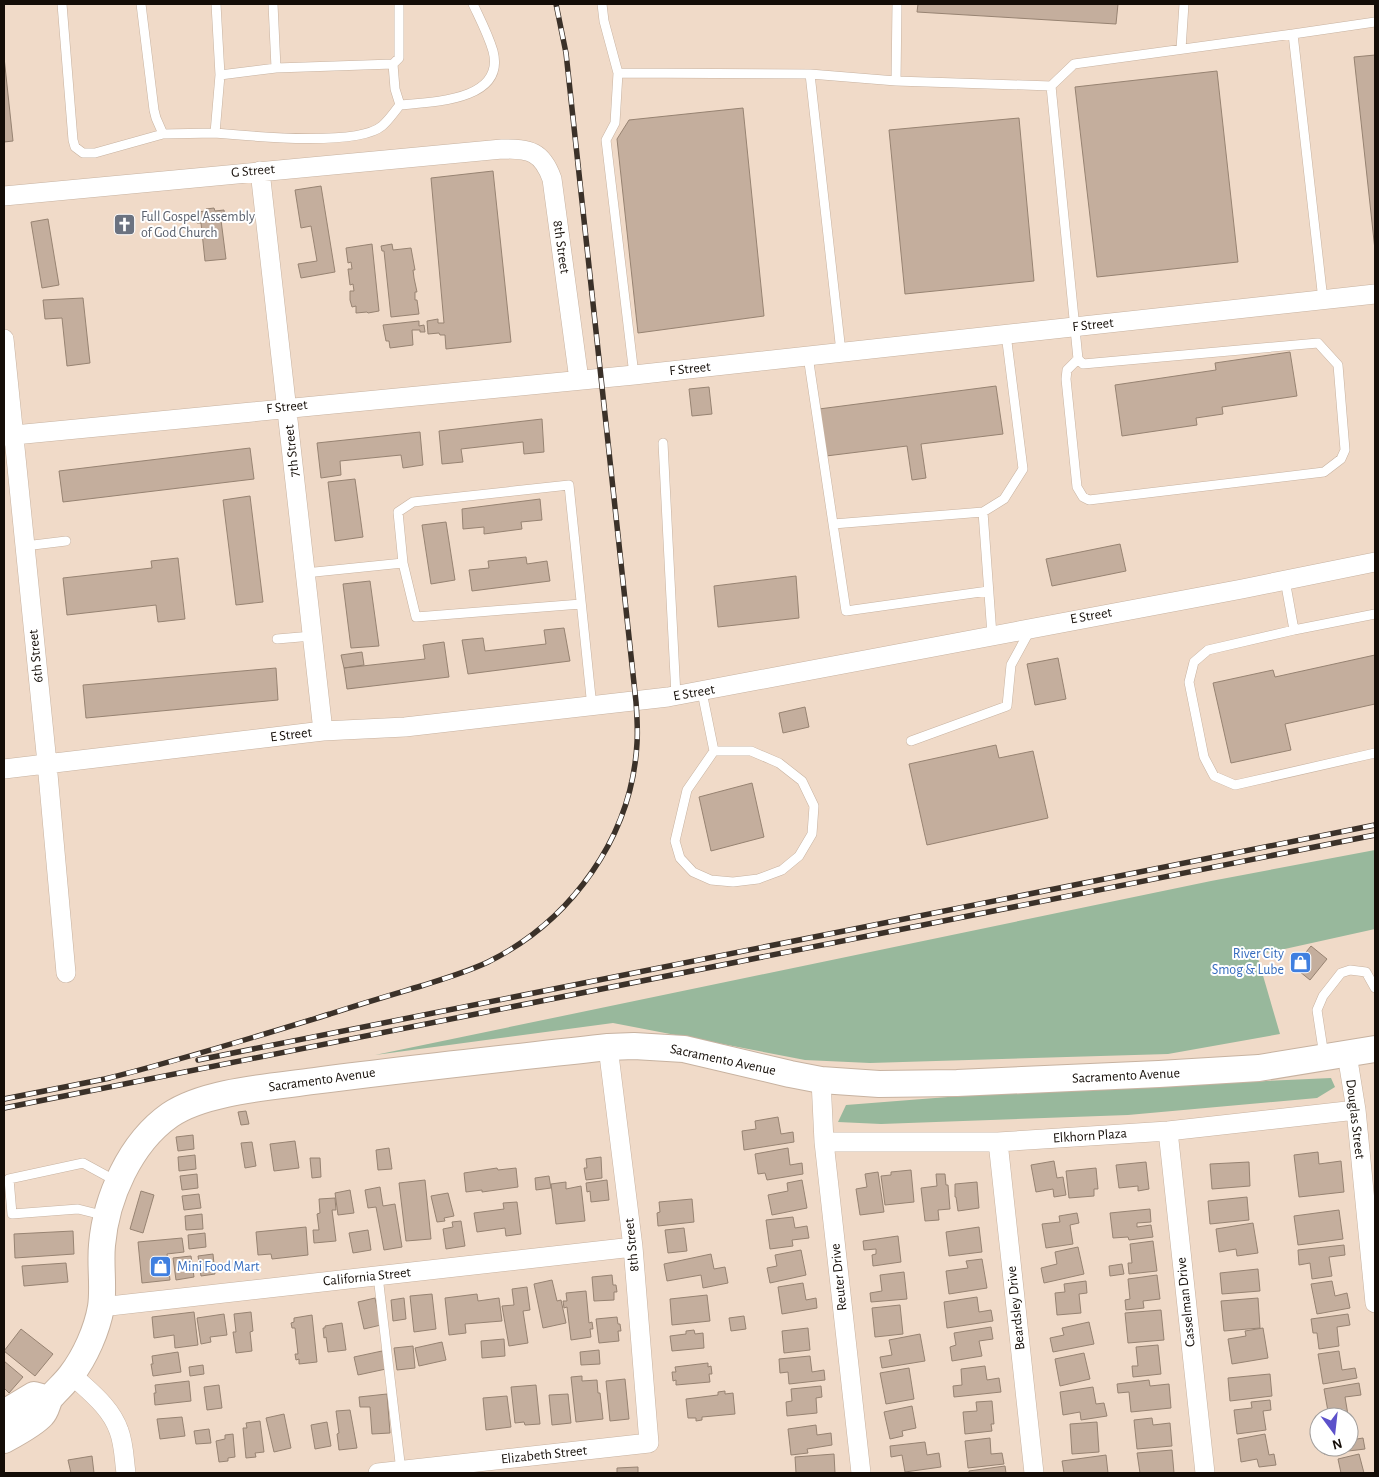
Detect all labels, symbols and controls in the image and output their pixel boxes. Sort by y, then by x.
street label: G Street [231,162,276,180]
place label: Full Gospel Assembly of God Church [141,210,255,240]
church icon: Full Gospel Assembly of God Church [113,213,137,237]
street label: 8th Street [550,219,572,275]
street label: F Street [1072,316,1115,334]
street label: F Street [669,360,712,378]
street label: F Street [266,398,309,416]
street label: 7th Street [282,423,302,478]
street label: E Street [1069,605,1113,627]
street label: 6th Street [26,628,46,683]
street label: E Street [672,682,716,704]
street label: E Street [269,725,313,745]
place label: River City Smog & Lube [1212,947,1284,977]
shop icon: River City Smog & Lube [1288,950,1312,974]
street label: Sacramento Avenue [669,1042,777,1078]
street label: Sacramento Avenue [268,1066,376,1094]
street label: Sacramento Avenue [1072,1066,1180,1086]
street label: Douglas Street [1343,1078,1367,1160]
street label: Elkhorn Plaza [1053,1126,1128,1146]
street label: 8th Street [622,1217,642,1272]
street label: Reuter Drive [829,1243,849,1311]
shop icon: Mini Food Mart [149,1255,173,1279]
street label: Casselman Drive [1174,1256,1198,1348]
place label: Mini Food Mart [177,1260,260,1274]
street label: California Street [322,1265,412,1289]
street label: Beardsley Drive [1005,1265,1027,1351]
north arrow [1309,1407,1359,1457]
text: N [1331,1436,1344,1452]
street label: Elizabeth Street [500,1443,588,1466]

